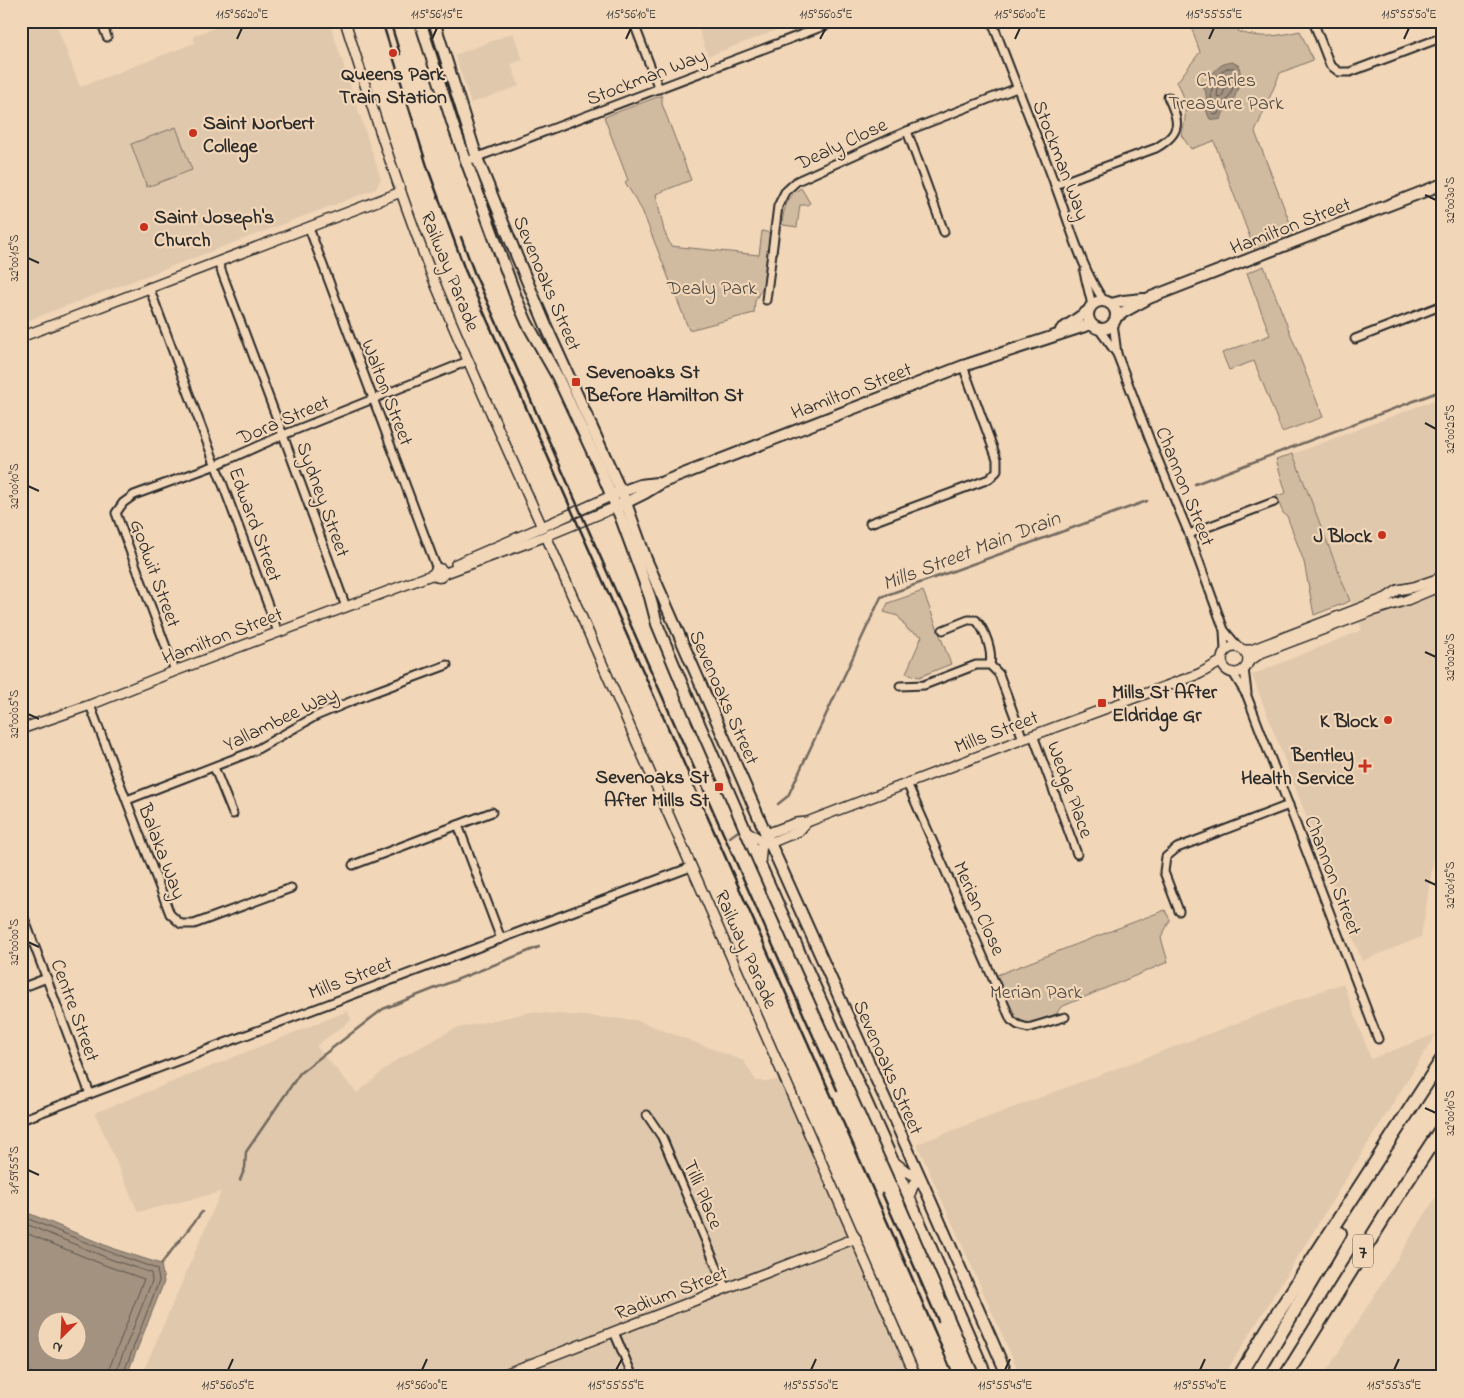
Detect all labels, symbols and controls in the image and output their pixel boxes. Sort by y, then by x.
text: 115°56'20"E [216,6,268,24]
text: 115°56'15"E [411,6,463,24]
text: 115°56'10"E [606,6,656,24]
text: 115°56'05"E [799,6,853,24]
text: 115°56'00"E [994,6,1046,24]
text: 115°55'55"E [1186,6,1242,24]
text: 115°55'50"E [1382,6,1436,24]
street label: Stockman Way [583,42,711,114]
marker: Queens Park Train Station [387,47,399,59]
place label: Queens Park Train Station [339,61,447,113]
park label: Charles Treasure Park [1168,67,1284,119]
street label: Stockman Way [1024,97,1096,225]
place label: Saint Norbert College [203,110,315,163]
street label: Dealy Close [791,111,893,179]
marker: Saint Norbert College [187,127,199,139]
text: 32°00'30"S [1442,176,1460,223]
street label: Hamilton Street [1226,191,1356,264]
place label: Saint Joseph's Church [154,204,274,256]
street label: Railway Parade [411,208,486,336]
street label: Sevenoaks Street [504,212,587,356]
marker: Saint Joseph's Church [138,221,150,233]
text: 32°00'15"S [6,234,24,281]
park label: Dealy Park [666,275,757,304]
street label: Walton Street [352,335,419,451]
street label: Hamilton Street [787,356,917,429]
place label: Sevenoaks St Before Hamilton St [585,359,744,411]
marker: Sevenoaks St Before Hamilton St [570,376,582,388]
street label: Dora Street [233,389,335,454]
text: 32°00'25"S [1442,404,1460,454]
street label: Channon Street [1147,423,1221,551]
street label: Sydney Street [287,438,356,562]
text: 32°00'10"S [6,463,24,509]
street label: Edward Street [219,463,288,587]
water label: Mills Street Main Drain [878,504,1066,600]
street label: Godwit Street [121,516,187,632]
place label: J Block [1314,523,1373,552]
marker: J Block [1376,529,1388,541]
street label: Hamilton Street [158,601,288,674]
street label: Sevenoaks Street [680,626,765,770]
text: 32°00'20"S [1442,633,1460,681]
place label: Mills St After Eldridge Gr [1112,679,1218,732]
street label: Yallambee Way [219,680,343,760]
text: 32°00'05"S [6,690,24,738]
marker: Mills St After Eldridge Gr [1096,697,1108,709]
street label: Mills Street [951,704,1043,763]
place label: K Block [1320,708,1379,737]
marker: K Block [1382,714,1394,726]
street label: Wedge Place [1037,737,1100,843]
place label: Bentley Health Service [1241,742,1355,794]
marker: Bentley Health Service [1358,759,1372,773]
place label: Sevenoaks St After Mills St [595,764,709,816]
marker: Sevenoaks St After Mills St [713,781,725,793]
street label: Balaka Way [129,799,192,904]
street label: Channon Street [1295,812,1368,940]
street label: Merian Close [944,857,1011,961]
text: 32°00'15"S [1442,861,1460,908]
street label: Railway Parade [706,886,784,1014]
text: 32°00'00"S [6,918,24,965]
street label: Mills Street [305,950,397,1009]
street label: Centre Street [42,956,106,1066]
park label: Merian Park [990,979,1083,1008]
street label: Sevenoaks Street [844,996,929,1140]
text: 32°00'10"S [1442,1090,1460,1136]
text: 31°59'55"S [6,1146,24,1194]
street label: Tilli Place [674,1156,729,1234]
road number: 7 [1353,1234,1373,1268]
street label: Radium Street [611,1259,733,1329]
north arrow [38,1310,88,1360]
text: N [49,1335,66,1358]
text: 115°56'05"E [201,1377,255,1395]
text: 115°56'00"E [396,1377,448,1395]
text: 115°55'55"E [588,1377,644,1395]
text: 115°55'50"E [784,1377,838,1395]
text: 115°55'45"E [978,1377,1032,1395]
text: 115°55'40"E [1174,1377,1226,1395]
text: 115°55'35"E [1367,1377,1421,1395]

